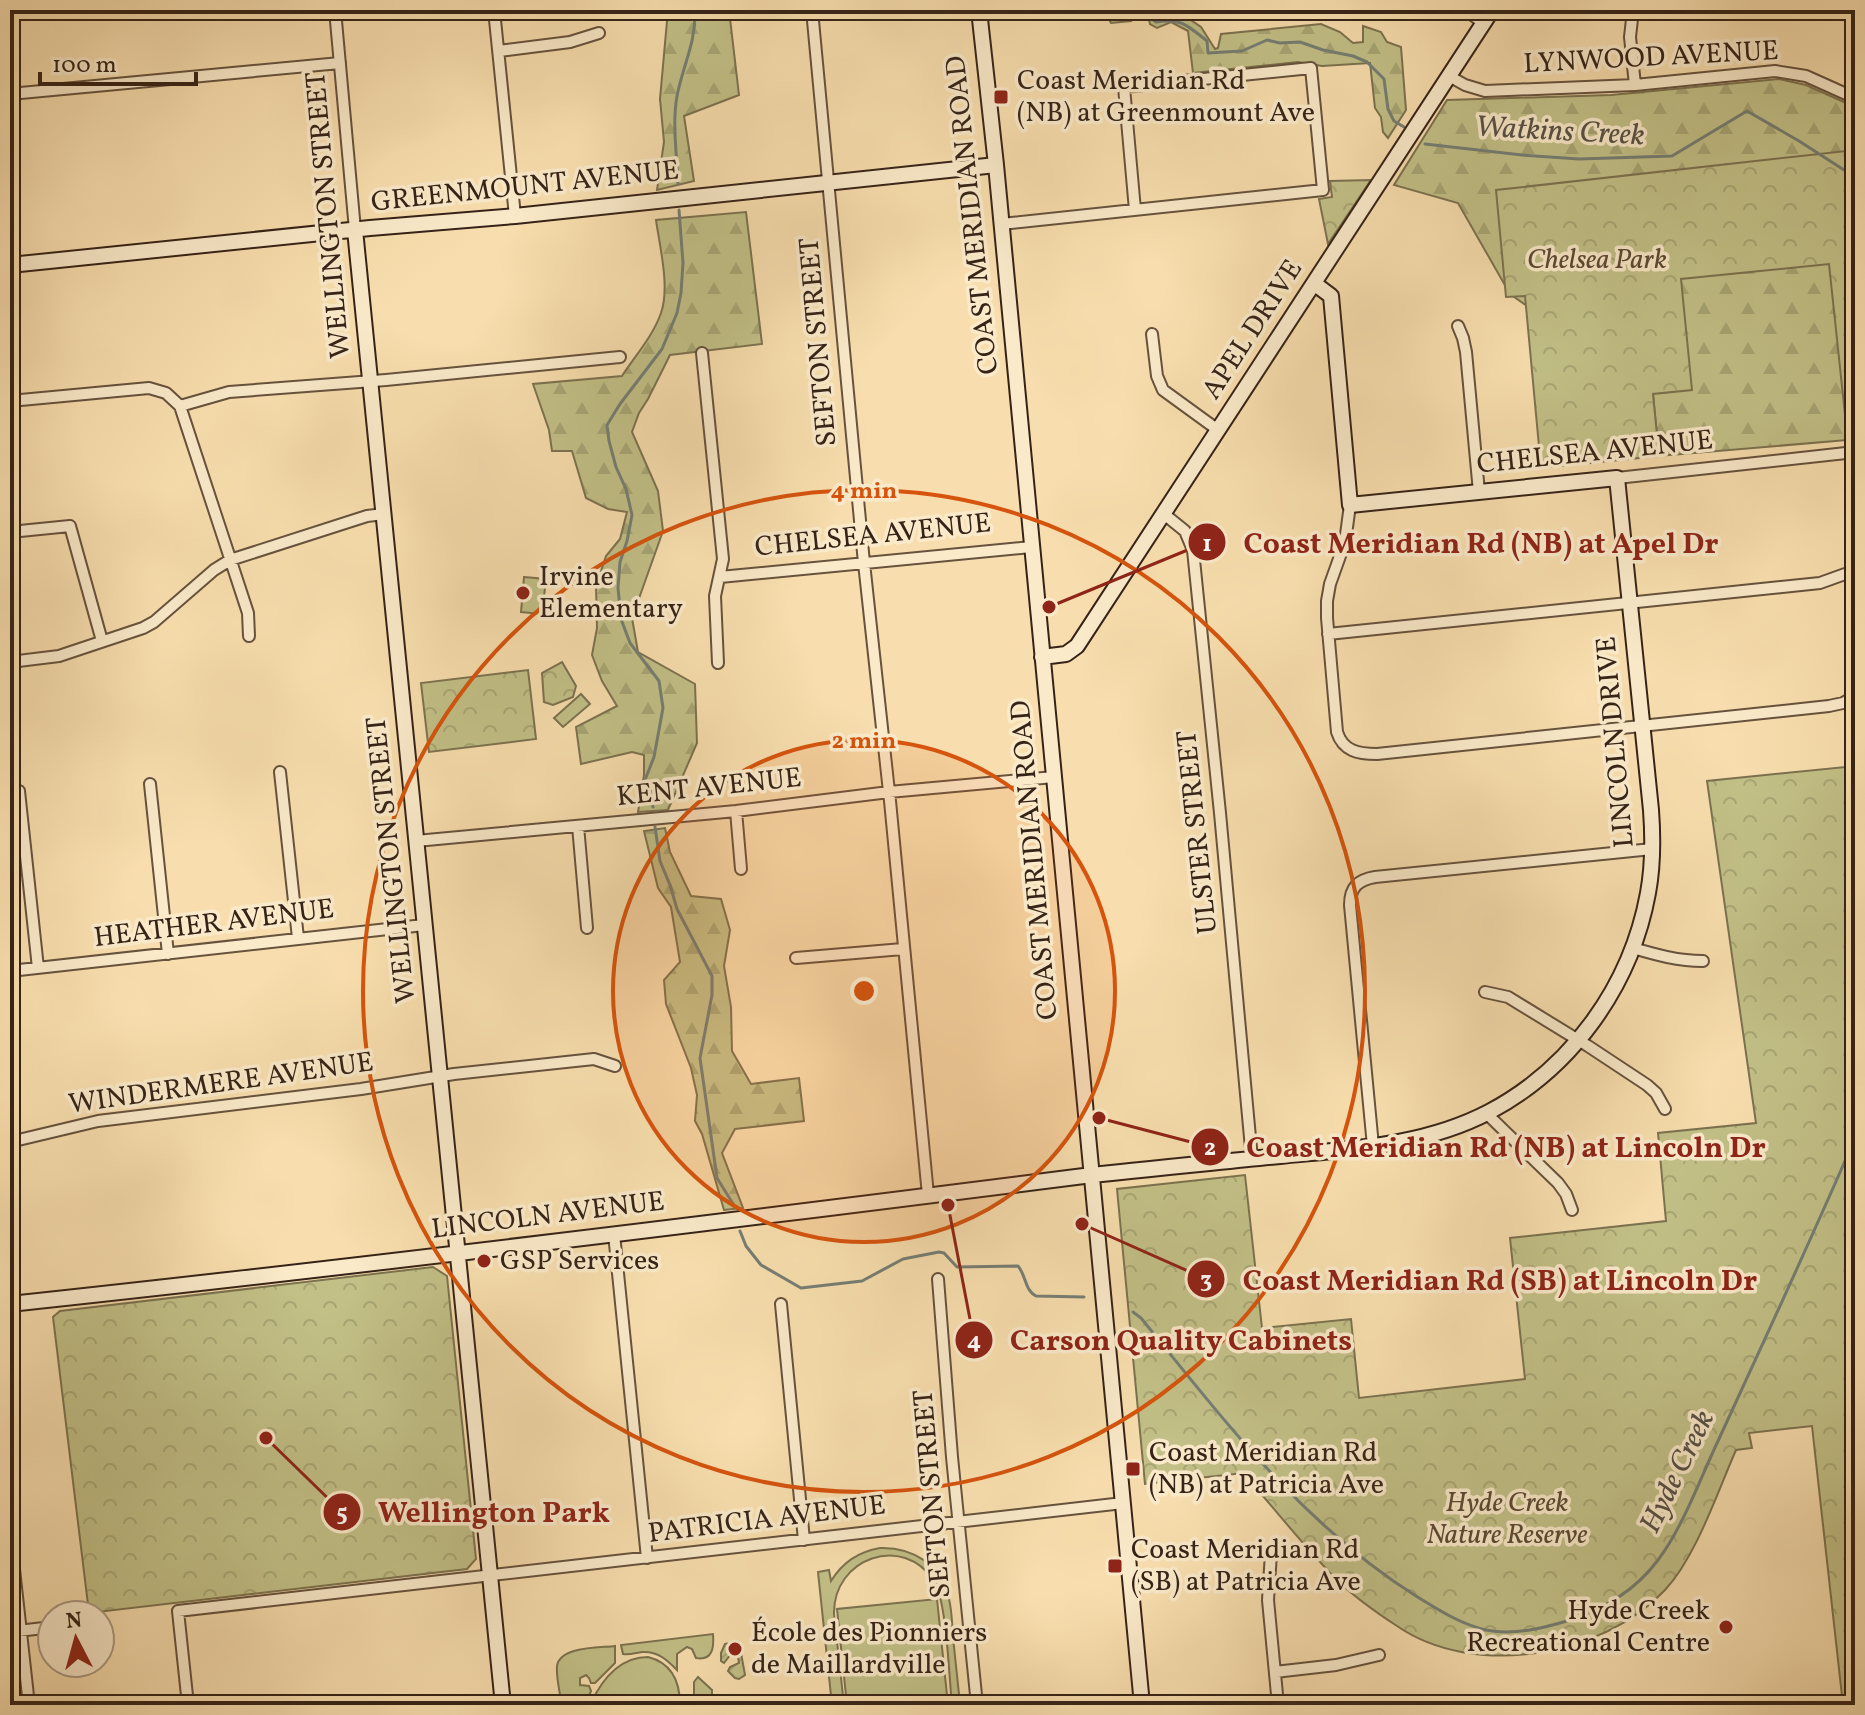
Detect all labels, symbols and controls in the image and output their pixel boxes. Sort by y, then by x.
street label: LYNWOOD AVENUE [1522,32,1780,84]
scale bar [40,36,196,86]
text: 100 m [52,49,117,83]
street label: COAST MERIDIAN ROAD [937,54,1009,376]
place label: Coast Meridian Rd (NB) at Greenmount Ave [1017,62,1315,133]
street label: WELLINGTON STREET [297,70,361,360]
marker: Coast Meridian Rd (NB) at Greenmount Ave [992,88,1010,106]
water label: Watkins Creek [1474,107,1646,157]
street label: GREENMOUNT AVENUE [369,151,681,223]
street label: SEFTON STREET [790,236,848,448]
park label: Chelsea Park [1527,241,1667,280]
street label: APEL DRIVE [1193,252,1313,408]
street label: CHELSEA AVENUE [1475,421,1715,485]
text: 4 min [831,475,898,509]
street label: CHELSEA AVENUE [753,504,993,568]
callout: Coast Meridian Rd (NB) at Apel Dr [1187,515,1734,569]
text: Coast Meridian Rd (NB) at Apel Dr [1244,524,1719,566]
text: 1 [1202,528,1212,562]
place label: Irvine Elementary [539,558,683,629]
marker: Irvine Elementary [514,584,532,602]
street label: LINCOLN DRIVE [1587,635,1645,849]
street label: COAST MERIDIAN ROAD [1002,699,1068,1021]
street label: WELLINGTON STREET [358,715,426,1005]
text: 2 min [832,725,897,759]
street label: ULSTER STREET [1168,728,1228,936]
street label: KENT AVENUE [615,759,803,817]
street label: HEATHER AVENUE [92,890,336,958]
centre of rings [850,977,878,1005]
street label: WINDERMERE AVENUE [66,1043,376,1125]
callout: Coast Meridian Rd (NB) at Lincoln Dr [1190,1120,1782,1174]
text: Coast Meridian Rd (NB) at Lincoln Dr [1246,1128,1766,1170]
text: 2 [1204,1132,1216,1166]
street label: LINCOLN AVENUE [429,1182,667,1250]
place label: GSP Services [500,1242,659,1281]
marker: GSP Services [475,1252,493,1270]
callout: Coast Meridian Rd (SB) at Lincoln Dr [1186,1252,1773,1306]
text: Coast Meridian Rd (SB) at Lincoln Dr [1243,1261,1757,1303]
text: 3 [1200,1264,1212,1298]
callout: Carson Quality Cabinets [954,1313,1368,1367]
text: Carson Quality Cabinets [1010,1321,1352,1363]
text: 4 [967,1325,981,1359]
street label: SEFTON STREET [904,1388,962,1600]
water label: Hyde Creek [1630,1403,1726,1541]
place label: Coast Meridian Rd (NB) at Patricia Ave [1149,1434,1384,1505]
marker: Coast Meridian Rd (NB) at Patricia Ave [1124,1460,1142,1478]
park label: Hyde Creek Nature Reserve [1426,1484,1588,1555]
callout: Wellington Park [322,1485,626,1539]
street label: PATRICIA AVENUE [646,1486,888,1554]
text: Wellington Park [378,1493,610,1535]
text: 5 [336,1497,348,1531]
place label: Coast Meridian Rd (SB) at Patricia Ave [1131,1531,1361,1602]
marker: Coast Meridian Rd (SB) at Patricia Ave [1106,1557,1124,1575]
place label: Hyde Creek Recreational Centre [1466,1592,1710,1663]
north arrow [36,1599,116,1679]
text: N [65,1605,84,1638]
place label: École des Pionniers de Maillardville [751,1614,987,1685]
marker: Hyde Creek Recreational Centre [1717,1618,1735,1636]
marker: École des Pionniers de Maillardville [726,1640,744,1658]

